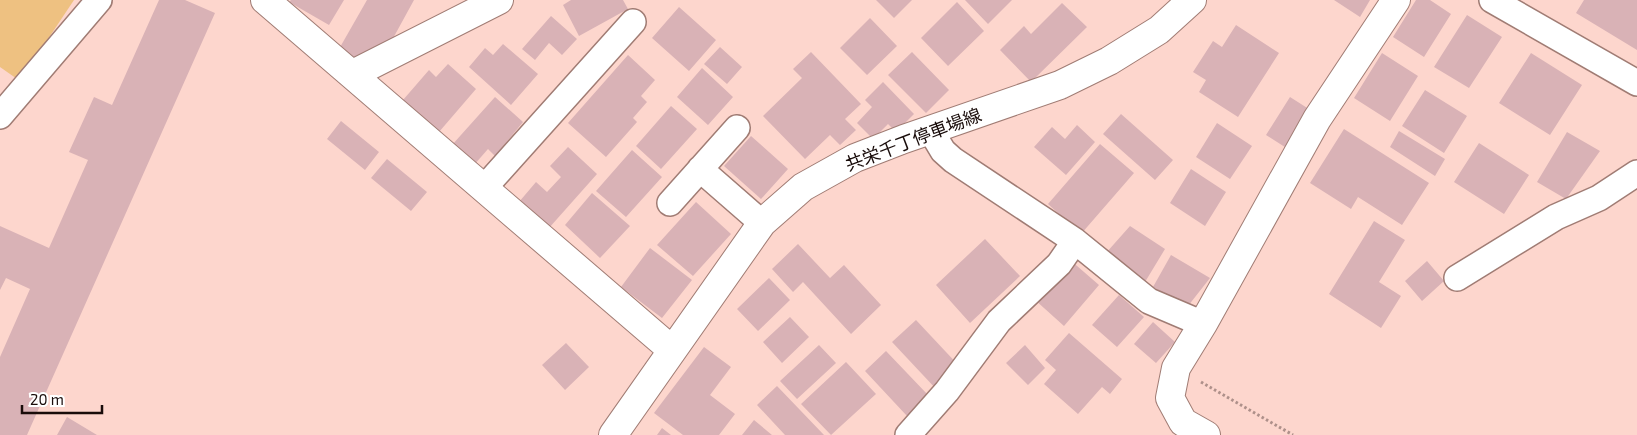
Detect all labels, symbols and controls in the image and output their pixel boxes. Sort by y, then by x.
street label: 共栄千丁停車場線 [842,103,984,175]
scale bar [22,382,102,414]
text: 20 m [30,390,64,408]

